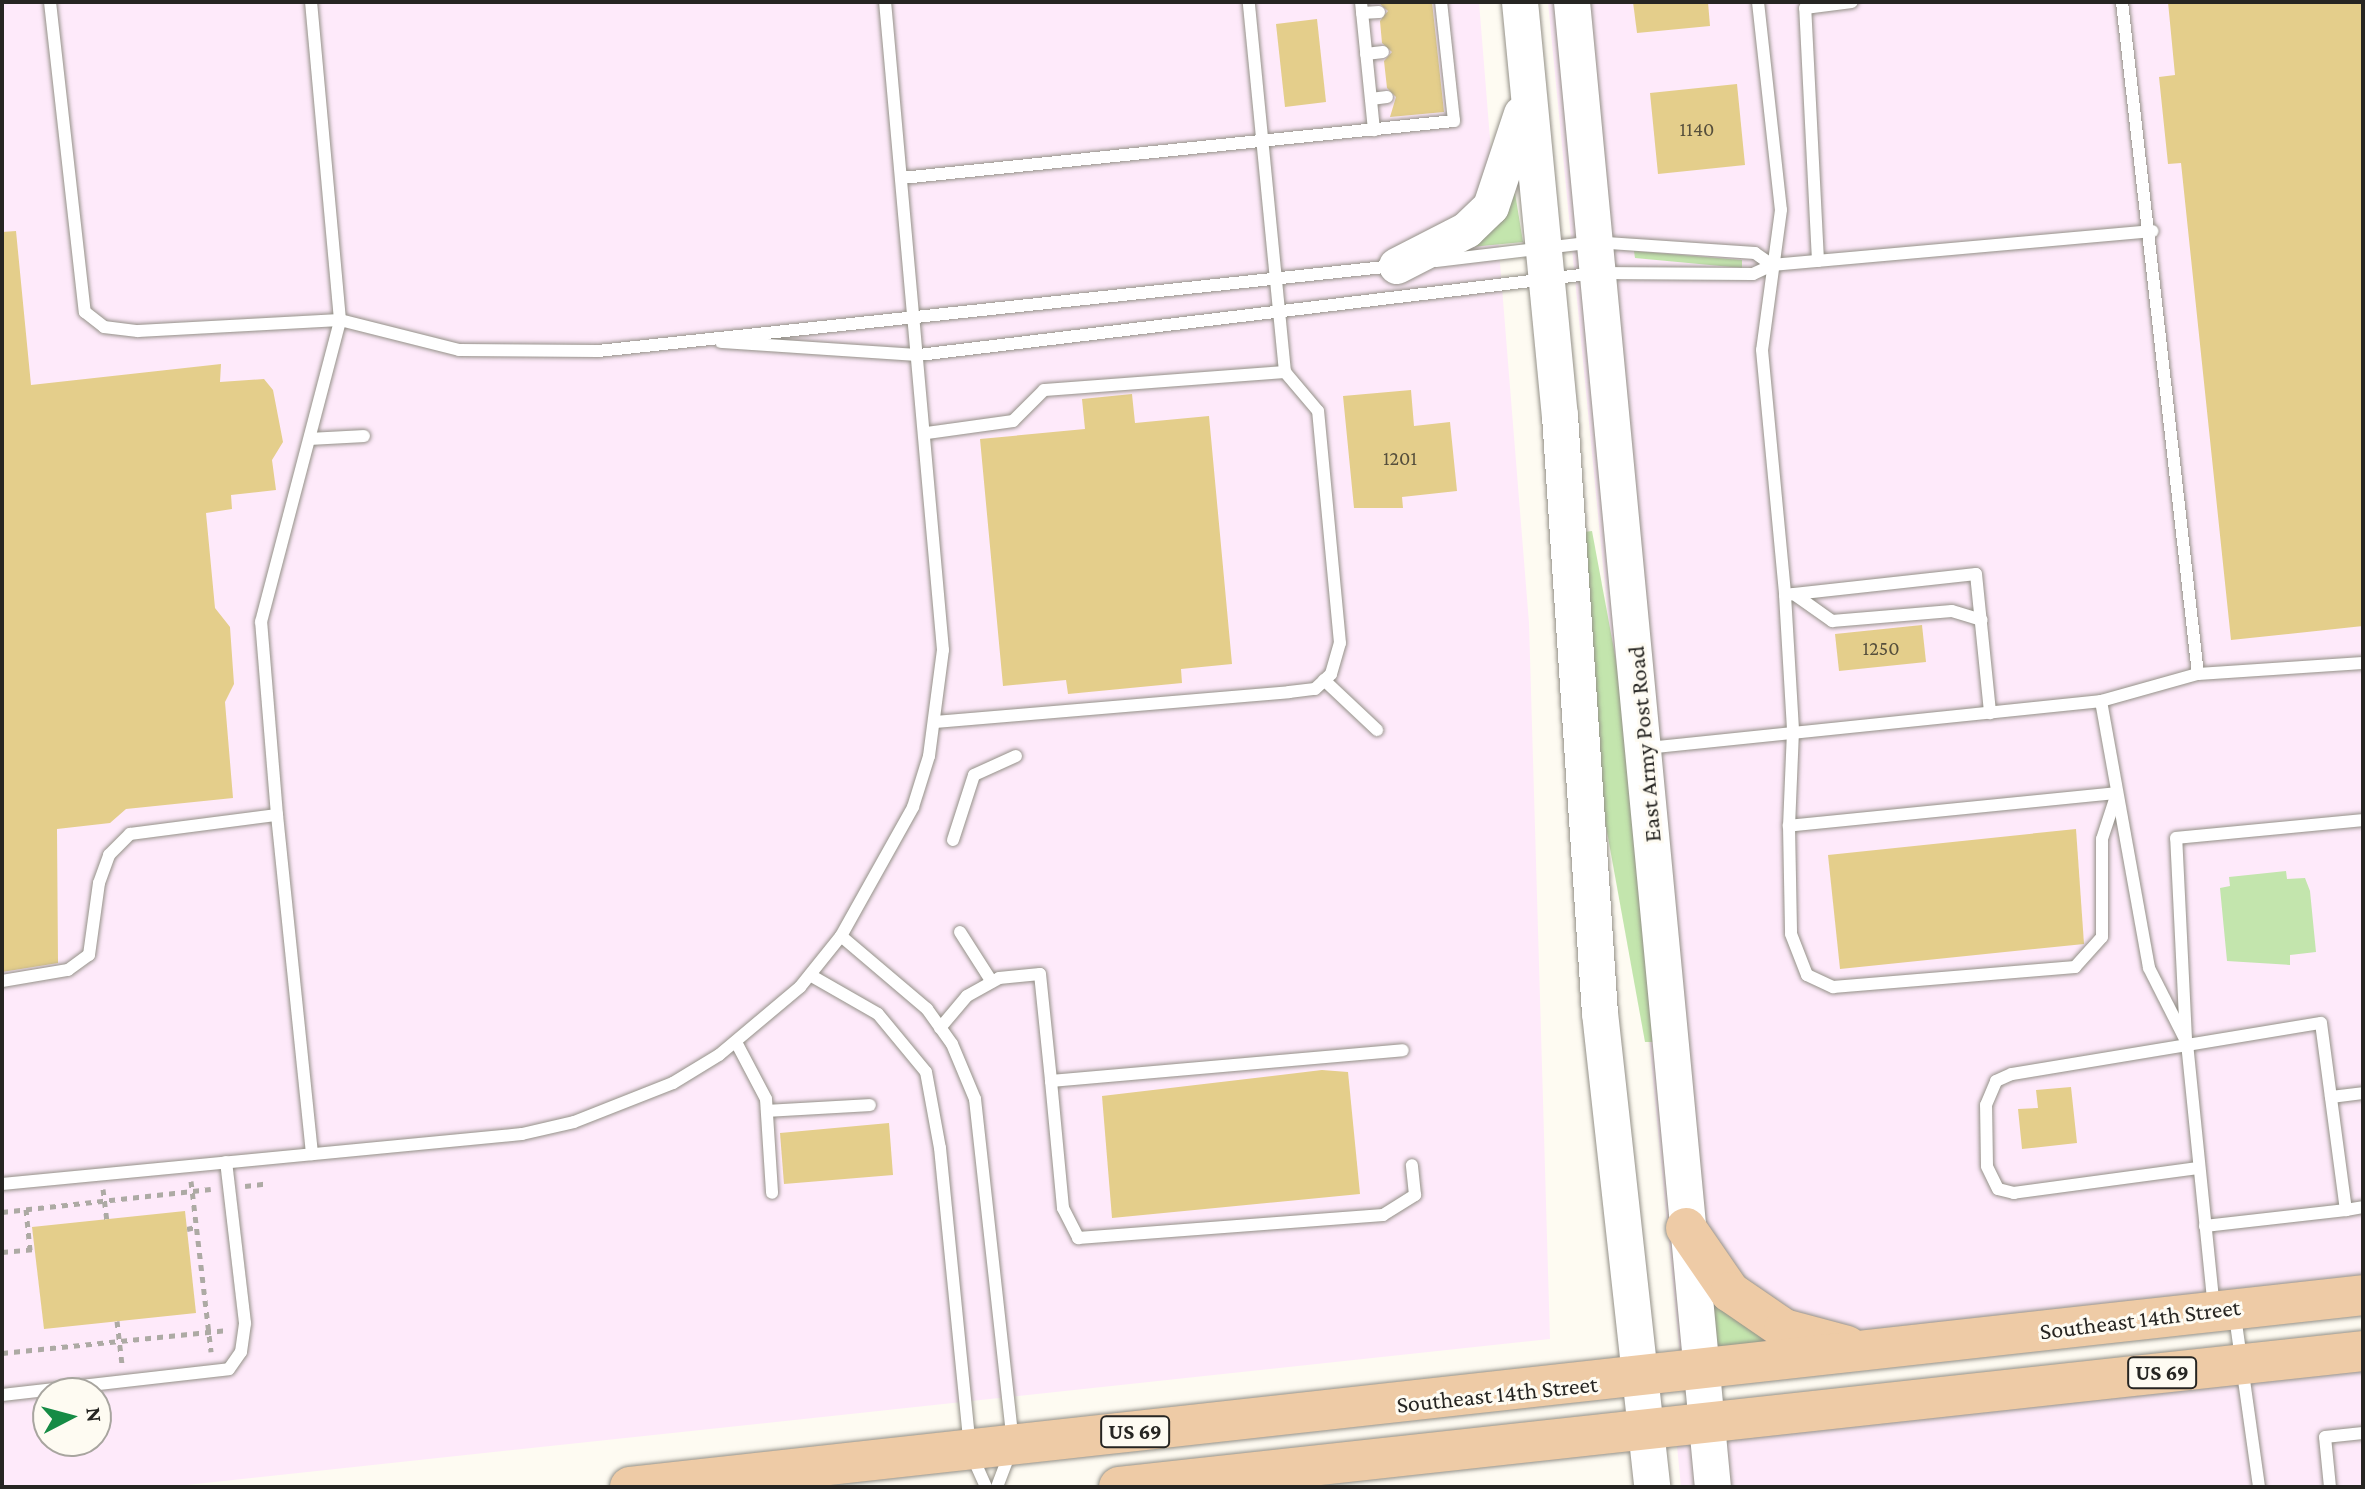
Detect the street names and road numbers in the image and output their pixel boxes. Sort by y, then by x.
street label: East Army Post Road [1621,645,1667,843]
street label: Southeast 14th Street [2038,1292,2242,1346]
road number: US 69 [2126,1355,2198,1391]
street label: Southeast 14th Street [1395,1369,1599,1419]
road number: US 69 [1099,1414,1171,1450]

